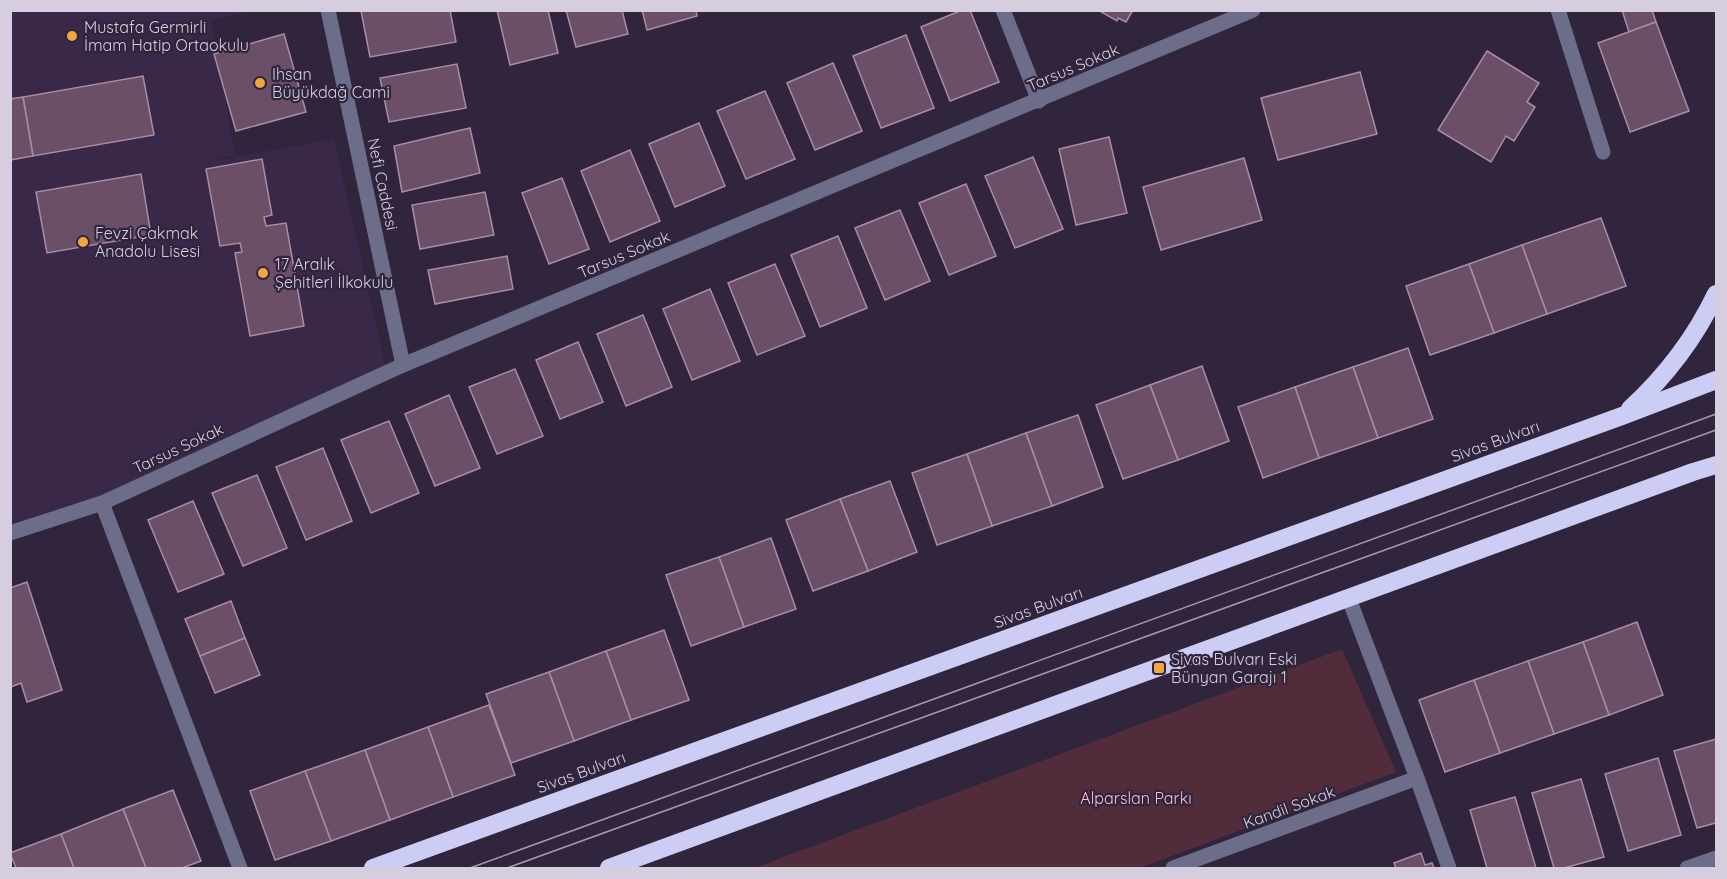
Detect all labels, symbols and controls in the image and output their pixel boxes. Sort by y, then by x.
place label: Mustafa Germirli İmam Hatip Ortaokulu [84,17,249,55]
marker: Mustafa Germirli İmam Hatip Ortaokulu [65,29,79,43]
street label: Tarsus Sokak [1024,39,1122,95]
place label: Ihsan Büyükdağ Cami [272,64,390,102]
marker: Ihsan Büyükdağ Cami [253,76,267,90]
street label: Nefi Caddesi [363,136,403,232]
place label: Fevzi Çakmak Anadolu Lisesi [95,223,200,261]
street label: Tarsus Sokak [575,226,673,282]
marker: Fevzi Çakmak Anadolu Lisesi [76,235,90,249]
place label: 17 Aralık Şehitleri İlkokulu [275,254,393,292]
marker: 17 Aralık Şehitleri İlkokulu [256,266,270,280]
street label: Sivas Bulvarı [1448,416,1542,466]
street label: Tarsus Sokak [129,418,227,478]
street label: Sivas Bulvarı [991,582,1085,632]
place label: Sivas Bulvarı Eski Bünyan Garajı 1 [1171,649,1297,687]
marker: Sivas Bulvarı Eski Bünyan Garajı 1 [1152,661,1166,675]
street label: Sivas Bulvarı [534,747,628,797]
street label: Kandil Sokak [1240,781,1338,833]
park label: Alparslan Parkı [1080,788,1192,808]

